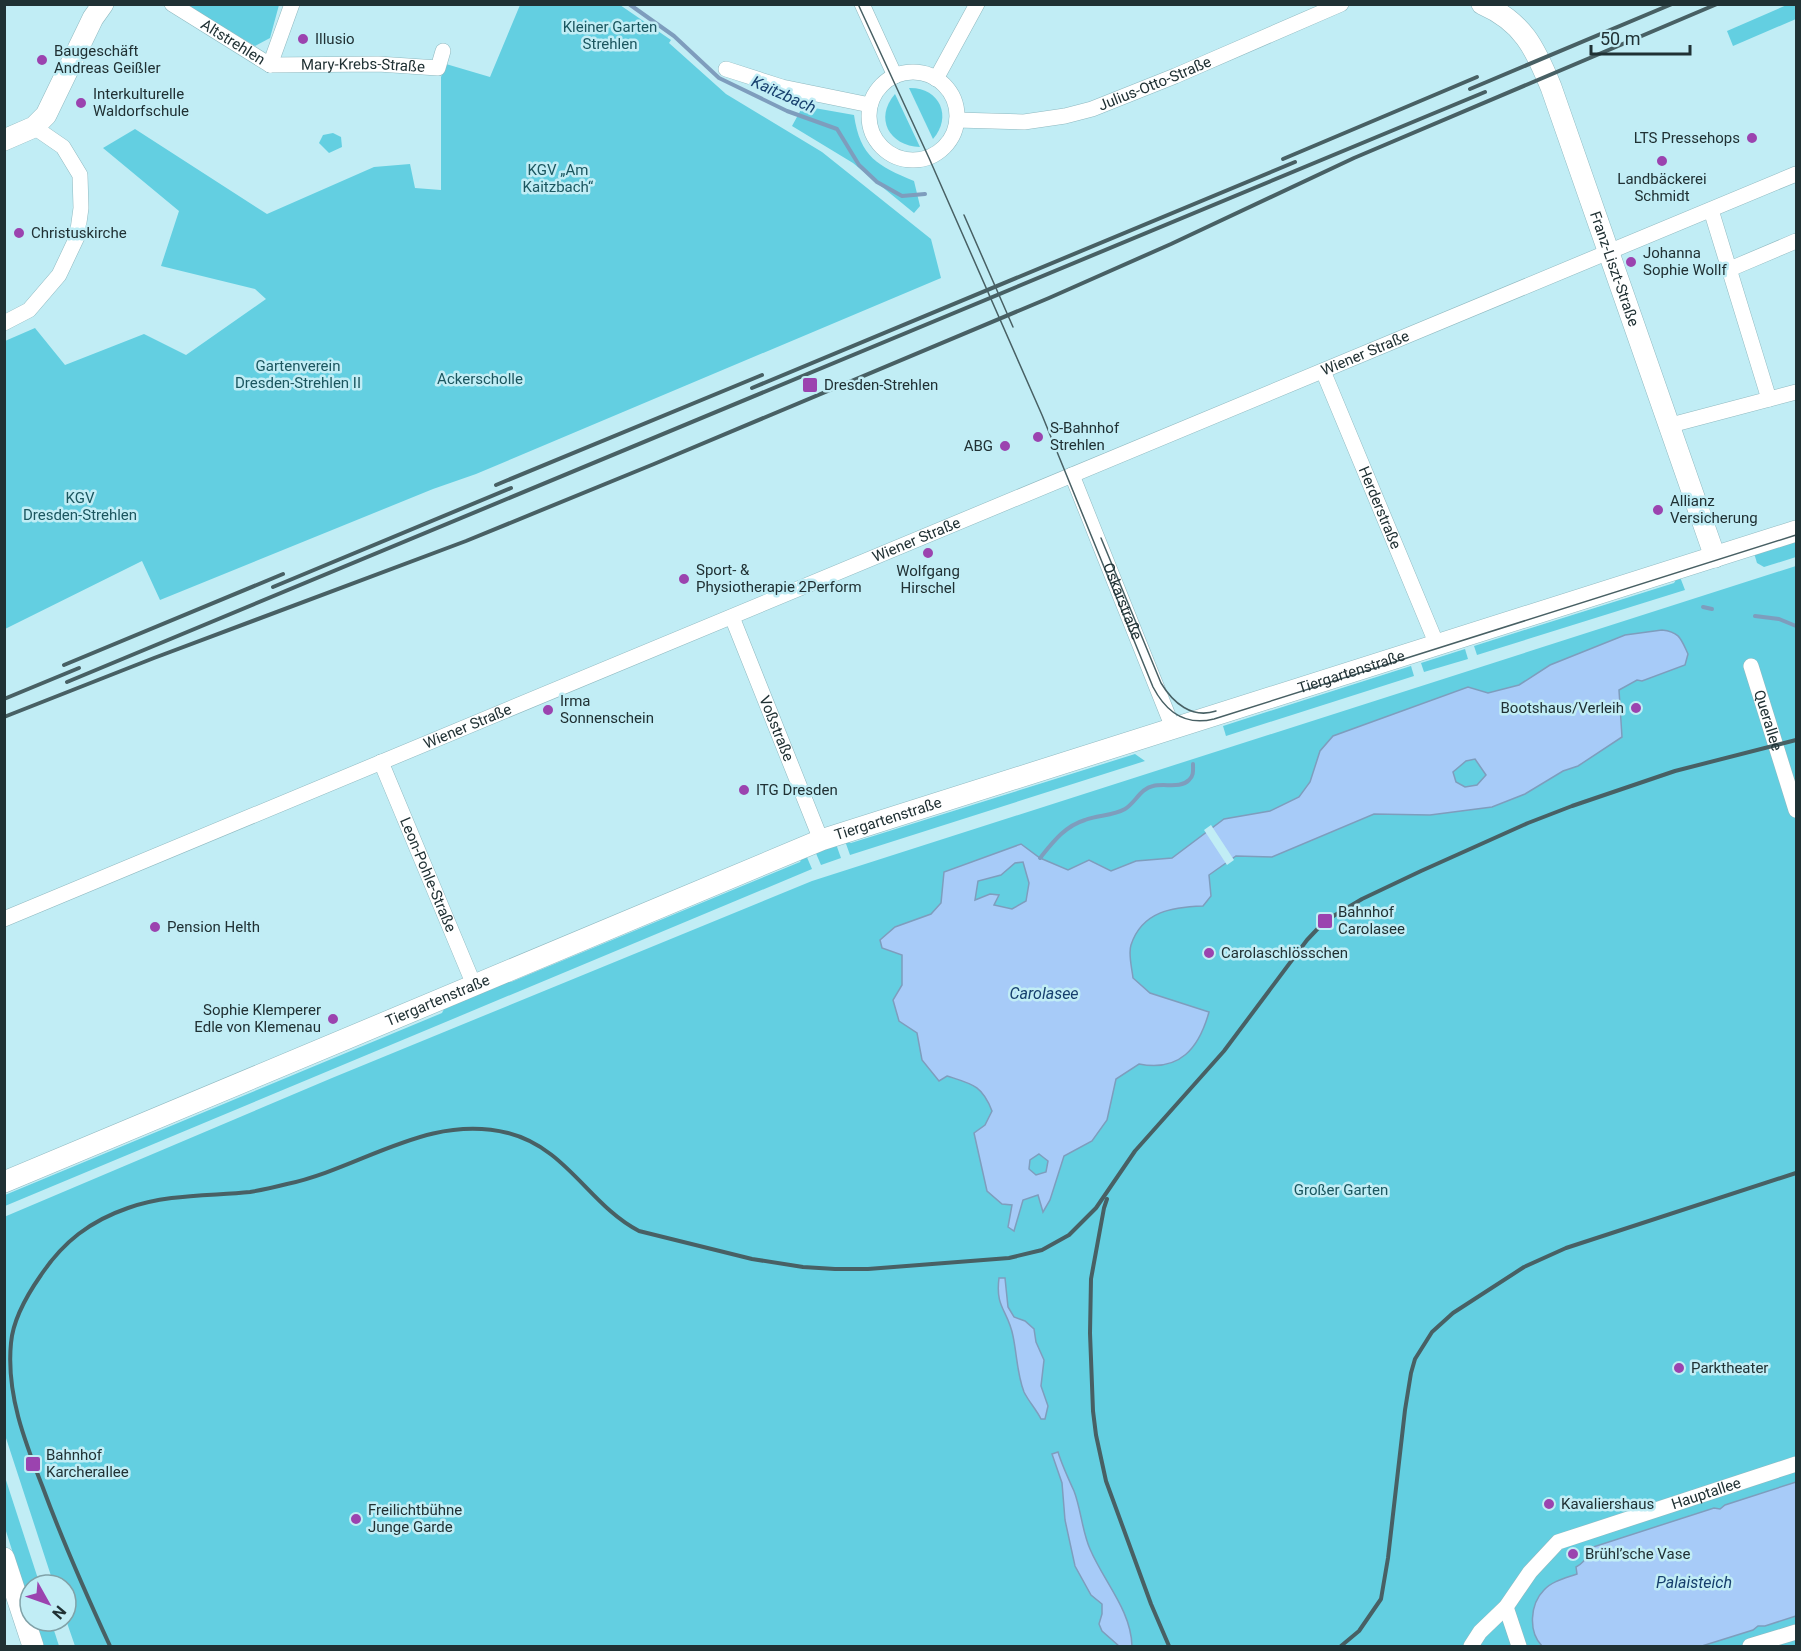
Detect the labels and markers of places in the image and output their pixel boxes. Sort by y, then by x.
place label: Illusio [315,30,355,48]
marker: Illusio [296,32,310,46]
place label: Baugeschäft Andreas Geißler [54,42,160,77]
marker: Baugeschäft Andreas Geißler [35,53,49,67]
place label: Interkulturelle Waldorfschule [93,85,189,120]
marker: Interkulturelle Waldorfschule [74,96,88,110]
place label: LTS Pressehops [1634,129,1740,147]
marker: LTS Pressehops [1745,131,1759,145]
marker: Landbäckerei Schmidt [1655,154,1669,168]
place label: Landbäckerei Schmidt [1617,170,1707,205]
place label: Christuskirche [31,224,127,242]
marker: Christuskirche [12,226,26,240]
place label: Johanna Sophie Wollf [1643,244,1727,279]
marker: Johanna Sophie Wollf [1624,255,1638,269]
marker: Dresden-Strehlen [801,376,819,394]
place label: Dresden-Strehlen [824,376,938,394]
place label: S-Bahnhof Strehlen [1050,419,1120,454]
marker: S-Bahnhof Strehlen [1031,430,1045,444]
place label: ABG [964,437,993,455]
marker: ABG [998,439,1012,453]
place label: Allianz Versicherung [1670,492,1758,527]
marker: Allianz Versicherung [1651,503,1665,517]
marker: Wolfgang Hirschel [921,546,935,560]
place label: Sport- & Physiotherapie 2Perform [696,561,862,596]
place label: Wolfgang Hirschel [896,562,960,597]
marker: Sport- & Physiotherapie 2Perform [677,572,691,586]
place label: Irma Sonnenschein [560,692,654,727]
place label: Bootshaus/Verleih [1500,699,1624,717]
marker: Bootshaus/Verleih [1629,701,1643,715]
marker: Irma Sonnenschein [541,703,555,717]
place label: ITG Dresden [756,781,838,799]
marker: ITG Dresden [737,783,751,797]
place label: Bahnhof Carolasee [1338,903,1405,938]
marker: Bahnhof Carolasee [1316,912,1334,930]
place label: Pension Helth [167,918,260,936]
marker: Pension Helth [148,920,162,934]
place label: Carolaschlösschen [1221,944,1348,962]
marker: Carolaschlösschen [1202,946,1216,960]
place label: Sophie Klemperer Edle von Klemenau [194,1001,321,1036]
marker: Sophie Klemperer Edle von Klemenau [326,1012,340,1026]
place label: Parktheater [1691,1359,1768,1377]
marker: Parktheater [1672,1361,1686,1375]
place label: Bahnhof Karcherallee [46,1446,129,1481]
marker: Bahnhof Karcherallee [24,1455,42,1473]
place label: Kavaliershaus [1561,1495,1654,1513]
marker: Kavaliershaus [1542,1497,1556,1511]
place label: Freilichtbühne Junge Garde [368,1501,462,1536]
marker: Freilichtbühne Junge Garde [349,1512,363,1526]
place label: Brühl’sche Vase [1585,1545,1690,1563]
marker: Brühl’sche Vase [1566,1547,1580,1561]

